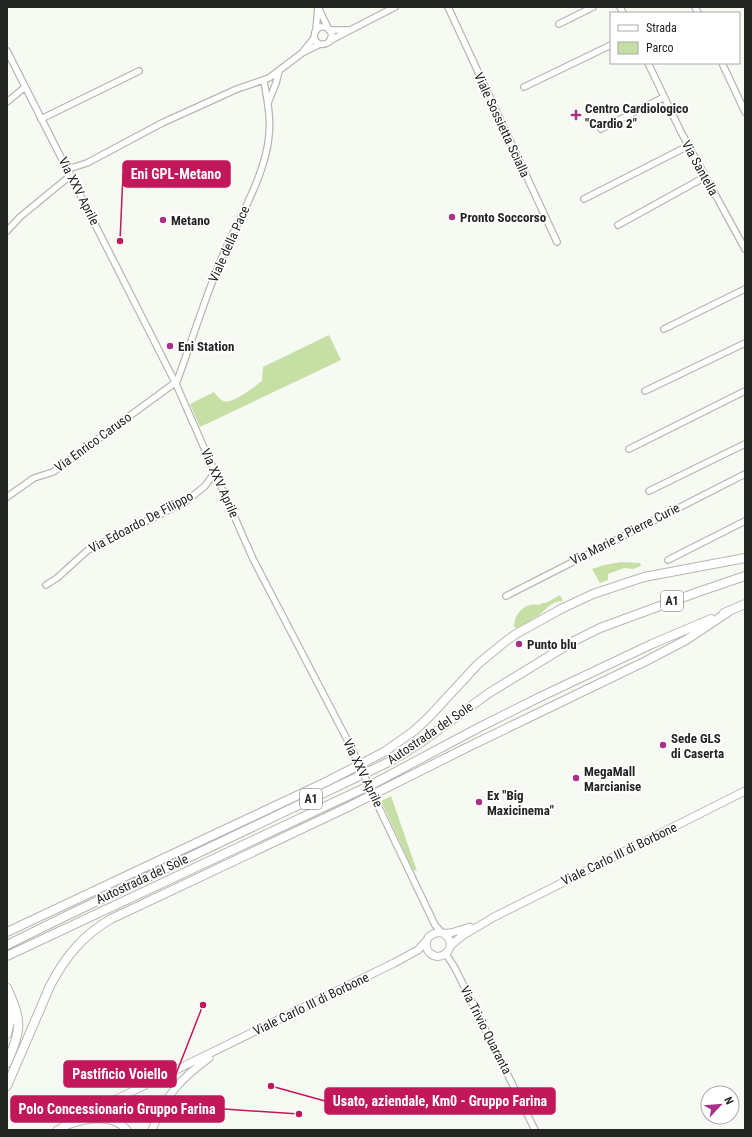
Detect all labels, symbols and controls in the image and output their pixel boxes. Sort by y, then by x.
legend [610,12,740,64]
text: Strada [646,21,677,35]
text: Parco [646,41,673,55]
street label: Viale Sossietta Scialla [471,70,533,180]
place label: Centro Cardiologico "Cardio 2" [585,101,689,131]
marker: Centro Cardiologico "Cardio 2" [570,109,582,121]
street label: Via Santella [679,138,721,198]
street label: Via XXV Aprile [55,155,103,227]
callout: Eni GPL-Metano [123,161,230,187]
text: Eni GPL-Metano [131,166,221,182]
street label: Viale della Pace [206,204,252,284]
place label: Pronto Soccorso [460,210,547,225]
marker: Pronto Soccorso [447,212,457,222]
place label: Metano [171,213,211,228]
marker: Metano [158,215,168,225]
place label: Eni Station [178,339,234,354]
marker: Eni Station [165,341,175,351]
street label: Via Enrico Caruso [52,409,134,475]
street label: Via XXV Aprile [198,446,242,520]
street label: Via Edoardo De Filippo [86,488,196,556]
street label: Via Marie e Pierre Curie [568,500,682,568]
road number: A1 [661,591,683,611]
place label: Punto blu [527,637,577,652]
marker: Punto blu [514,639,524,649]
street label: Autostrada del Sole [384,699,476,767]
place label: Sede GLS di Caserta [671,731,724,761]
street label: Via XXV Aprile [340,736,386,810]
marker: Sede GLS di Caserta [658,740,668,750]
place label: MegaMall Marcianise [584,764,641,794]
marker: MegaMall Marcianise [571,773,581,783]
place label: Ex "Big Maxicinema" [487,788,554,818]
road number: A1 [300,789,322,809]
marker: Ex "Big Maxicinema" [474,797,484,807]
street label: Viale Carlo III di Borbone [559,819,679,889]
street label: Autostrada del Sole [93,851,191,907]
street label: Viale Carlo III di Borbone [251,969,371,1039]
street label: Via Trivio Quaranta [457,983,515,1077]
callout: Pastificio Voiello [64,1061,176,1087]
text: Pastificio Voiello [72,1066,168,1082]
north arrow [700,1085,740,1125]
callout: Usato, aziendale, Km0 - Gruppo Farina [325,1088,555,1114]
text: Usato, aziendale, Km0 - Gruppo Farina [333,1093,548,1109]
text: N [721,1095,736,1107]
callout: Polo Concessionario Gruppo Farina [11,1096,224,1122]
text: Polo Concessionario Gruppo Farina [18,1101,216,1117]

